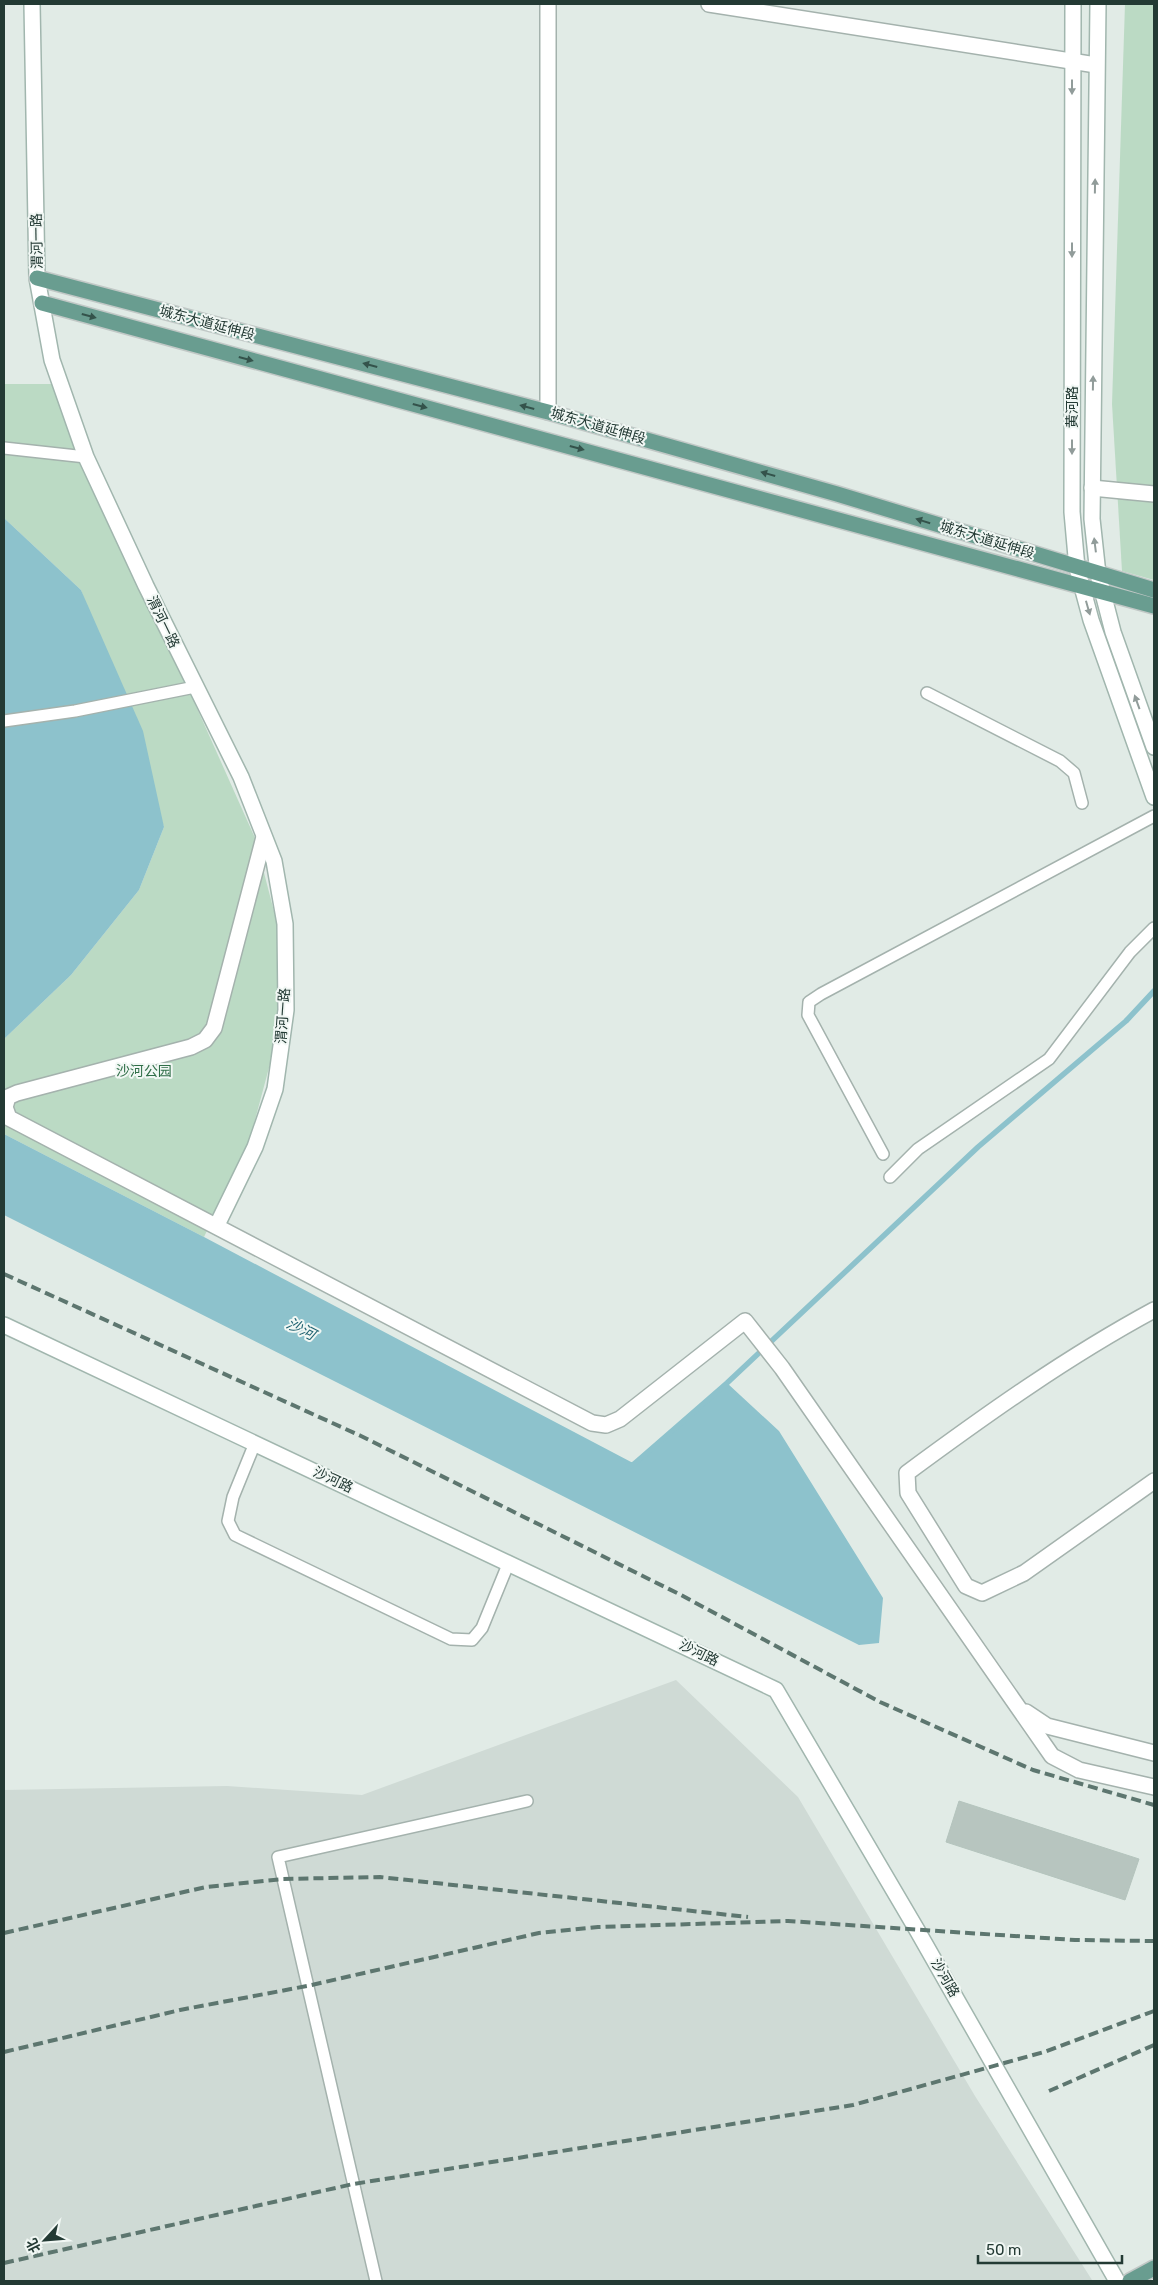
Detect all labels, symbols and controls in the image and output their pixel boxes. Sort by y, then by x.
one-way arrow [1068,80,1076,96]
one-way arrow [1091,177,1099,193]
street label: 渭河一路 [28,213,46,269]
one-way arrow [1068,242,1076,258]
street label: 城东大道延伸段 [157,302,257,344]
one-way arrow [82,313,97,321]
one-way arrow [239,355,254,363]
one-way arrow [362,361,377,369]
one-way arrow [1089,375,1097,391]
street label: 黄河路 [1064,386,1081,428]
one-way arrow [412,402,427,410]
one-way arrow [519,402,534,410]
street label: 城东大道延伸段 [549,404,647,448]
one-way arrow [1068,440,1076,456]
one-way arrow [569,445,584,453]
one-way arrow [760,470,775,478]
one-way arrow [916,516,931,524]
street label: 城东大道延伸段 [938,518,1036,562]
one-way arrow [1091,537,1099,553]
street label: 渭河一路 [143,593,183,651]
one-way arrow [1084,601,1092,616]
one-way arrow [1133,694,1141,709]
street label: 渭河一路 [273,987,293,1045]
park label: 沙河公园 [116,1063,172,1080]
water label: 沙河 [284,1314,321,1345]
street label: 沙河路 [310,1463,356,1497]
street label: 沙河路 [676,1636,722,1670]
street label: 沙河路 [927,1956,963,2000]
north arrow [20,2215,70,2265]
scale bar [978,2232,1122,2264]
text: 北 [23,2235,44,2255]
text: 50 m [986,2241,1021,2259]

